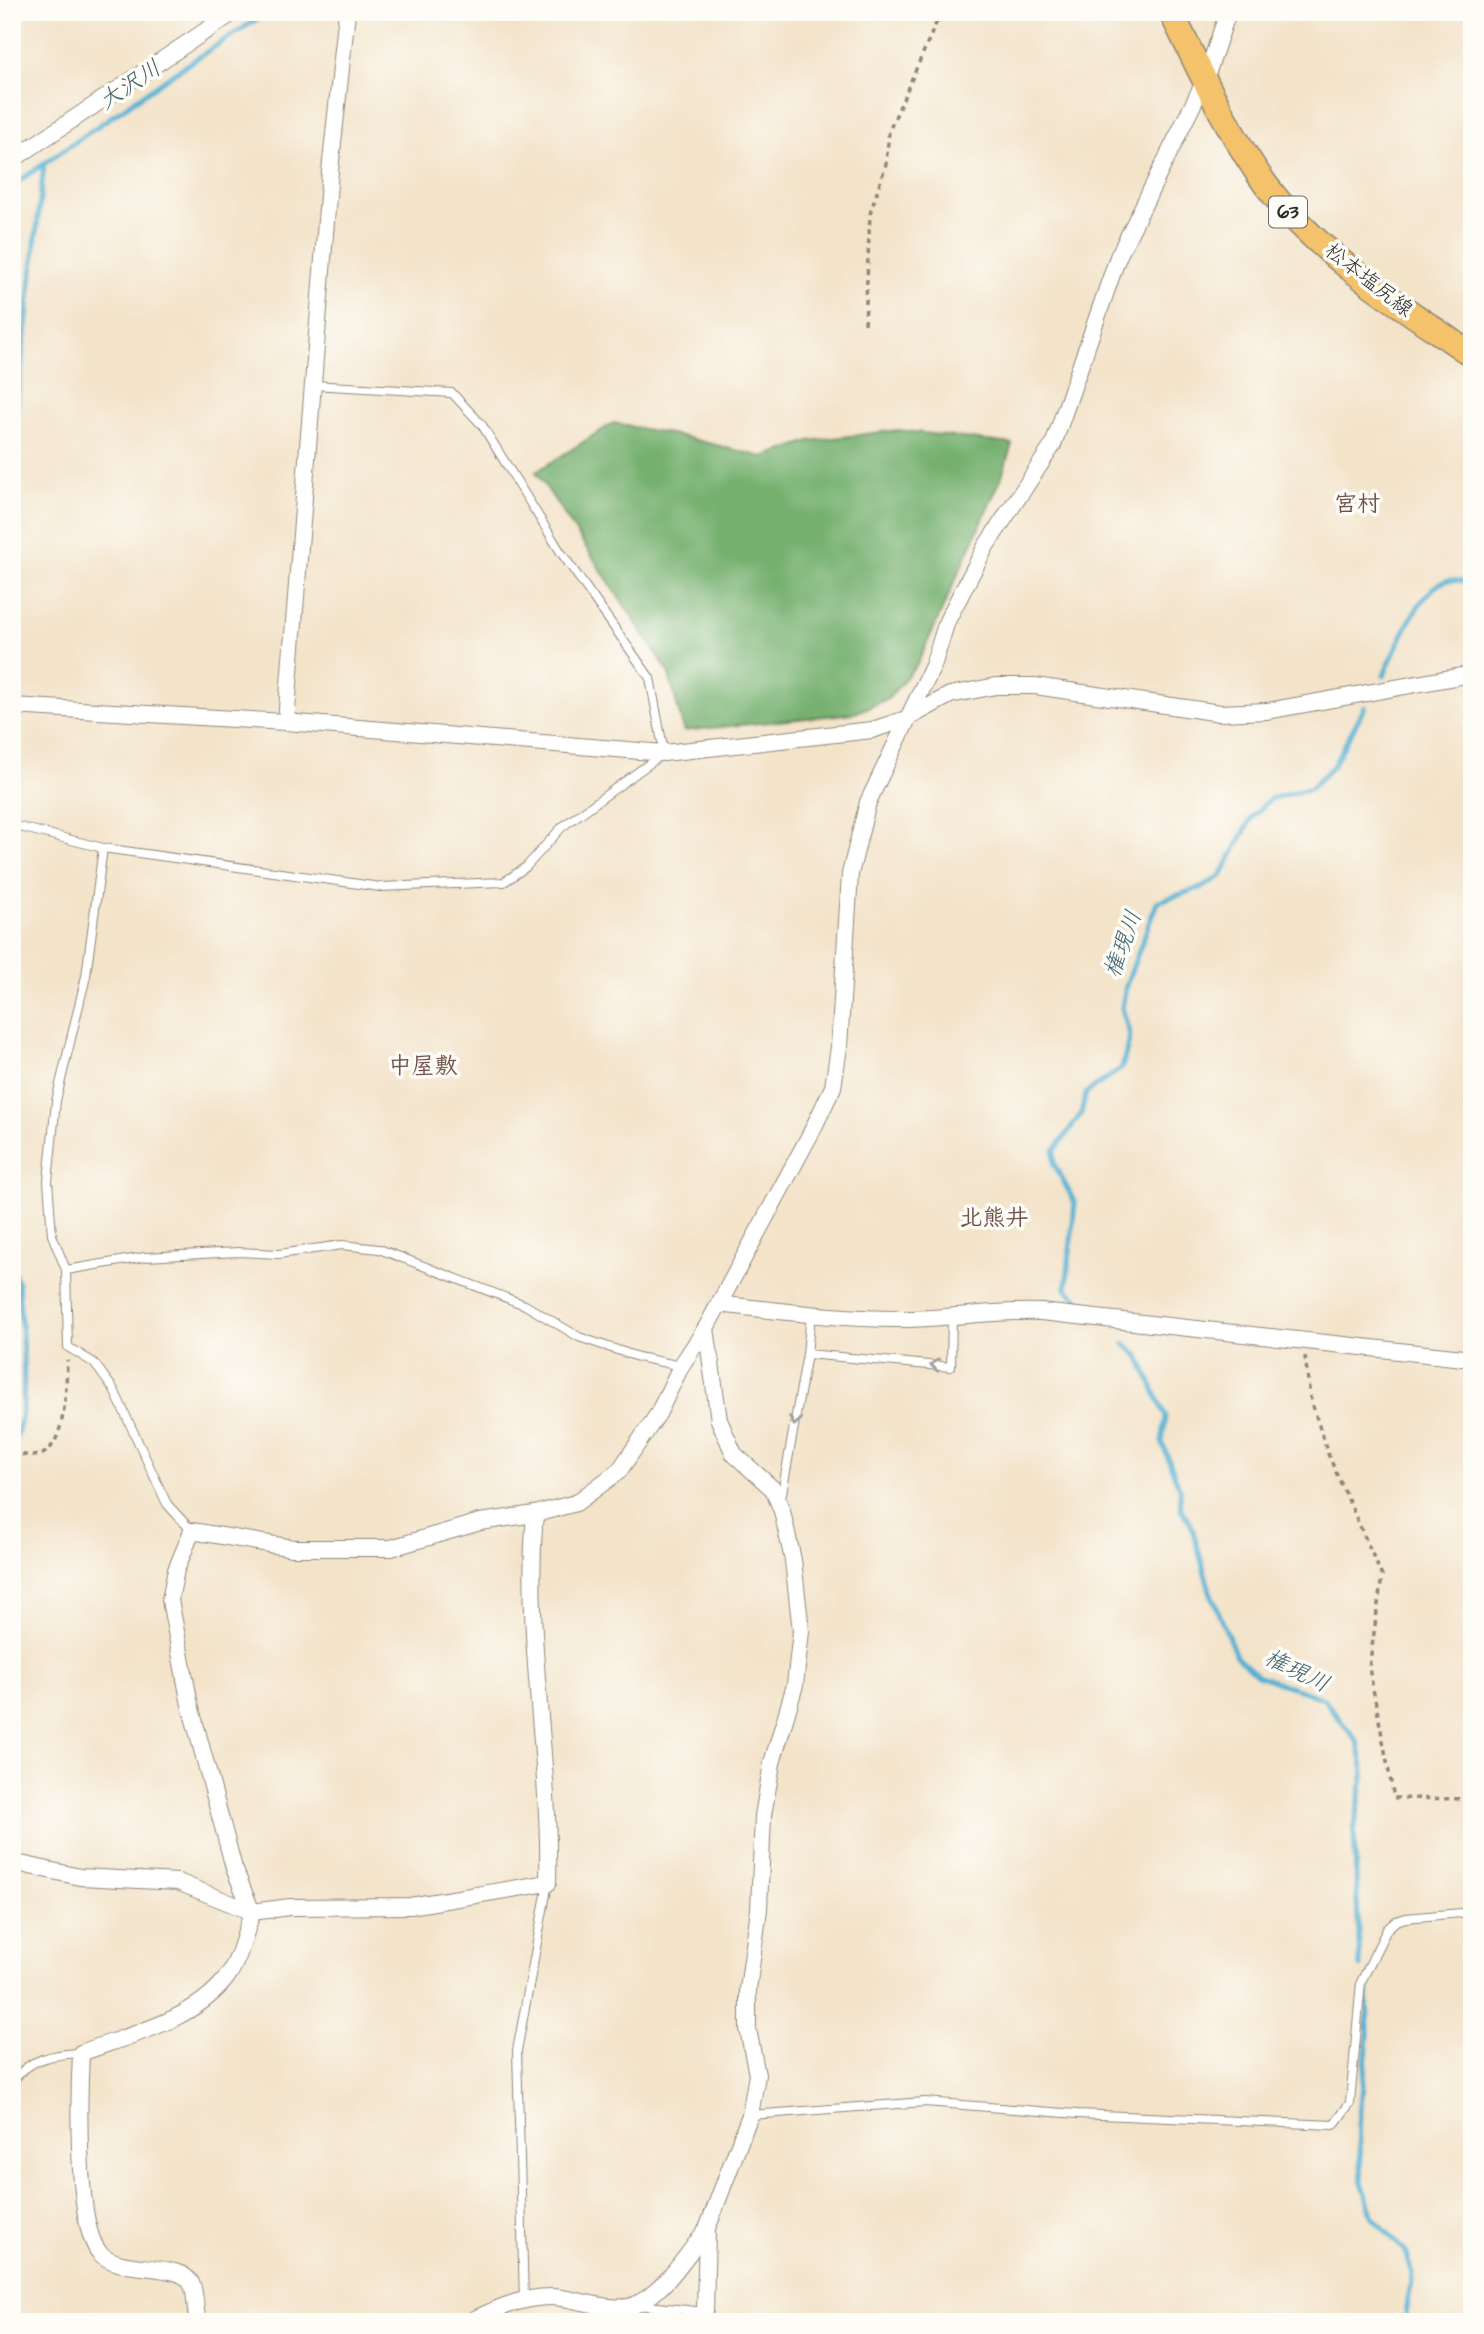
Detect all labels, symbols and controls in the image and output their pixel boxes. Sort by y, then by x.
water label: 大沢川 [92,52,168,118]
road number: 63 [1269,196,1307,228]
street label: 松本塩尻線 [1319,236,1419,324]
district label: 宮村 [1334,488,1380,520]
water label: 権現川 [1096,906,1150,982]
district label: 中屋敷 [389,1050,458,1082]
district label: 北熊井 [960,1202,1029,1234]
one-way arrow [929,1358,940,1373]
one-way arrow [788,1415,803,1427]
water label: 権現川 [1259,1641,1335,1701]

